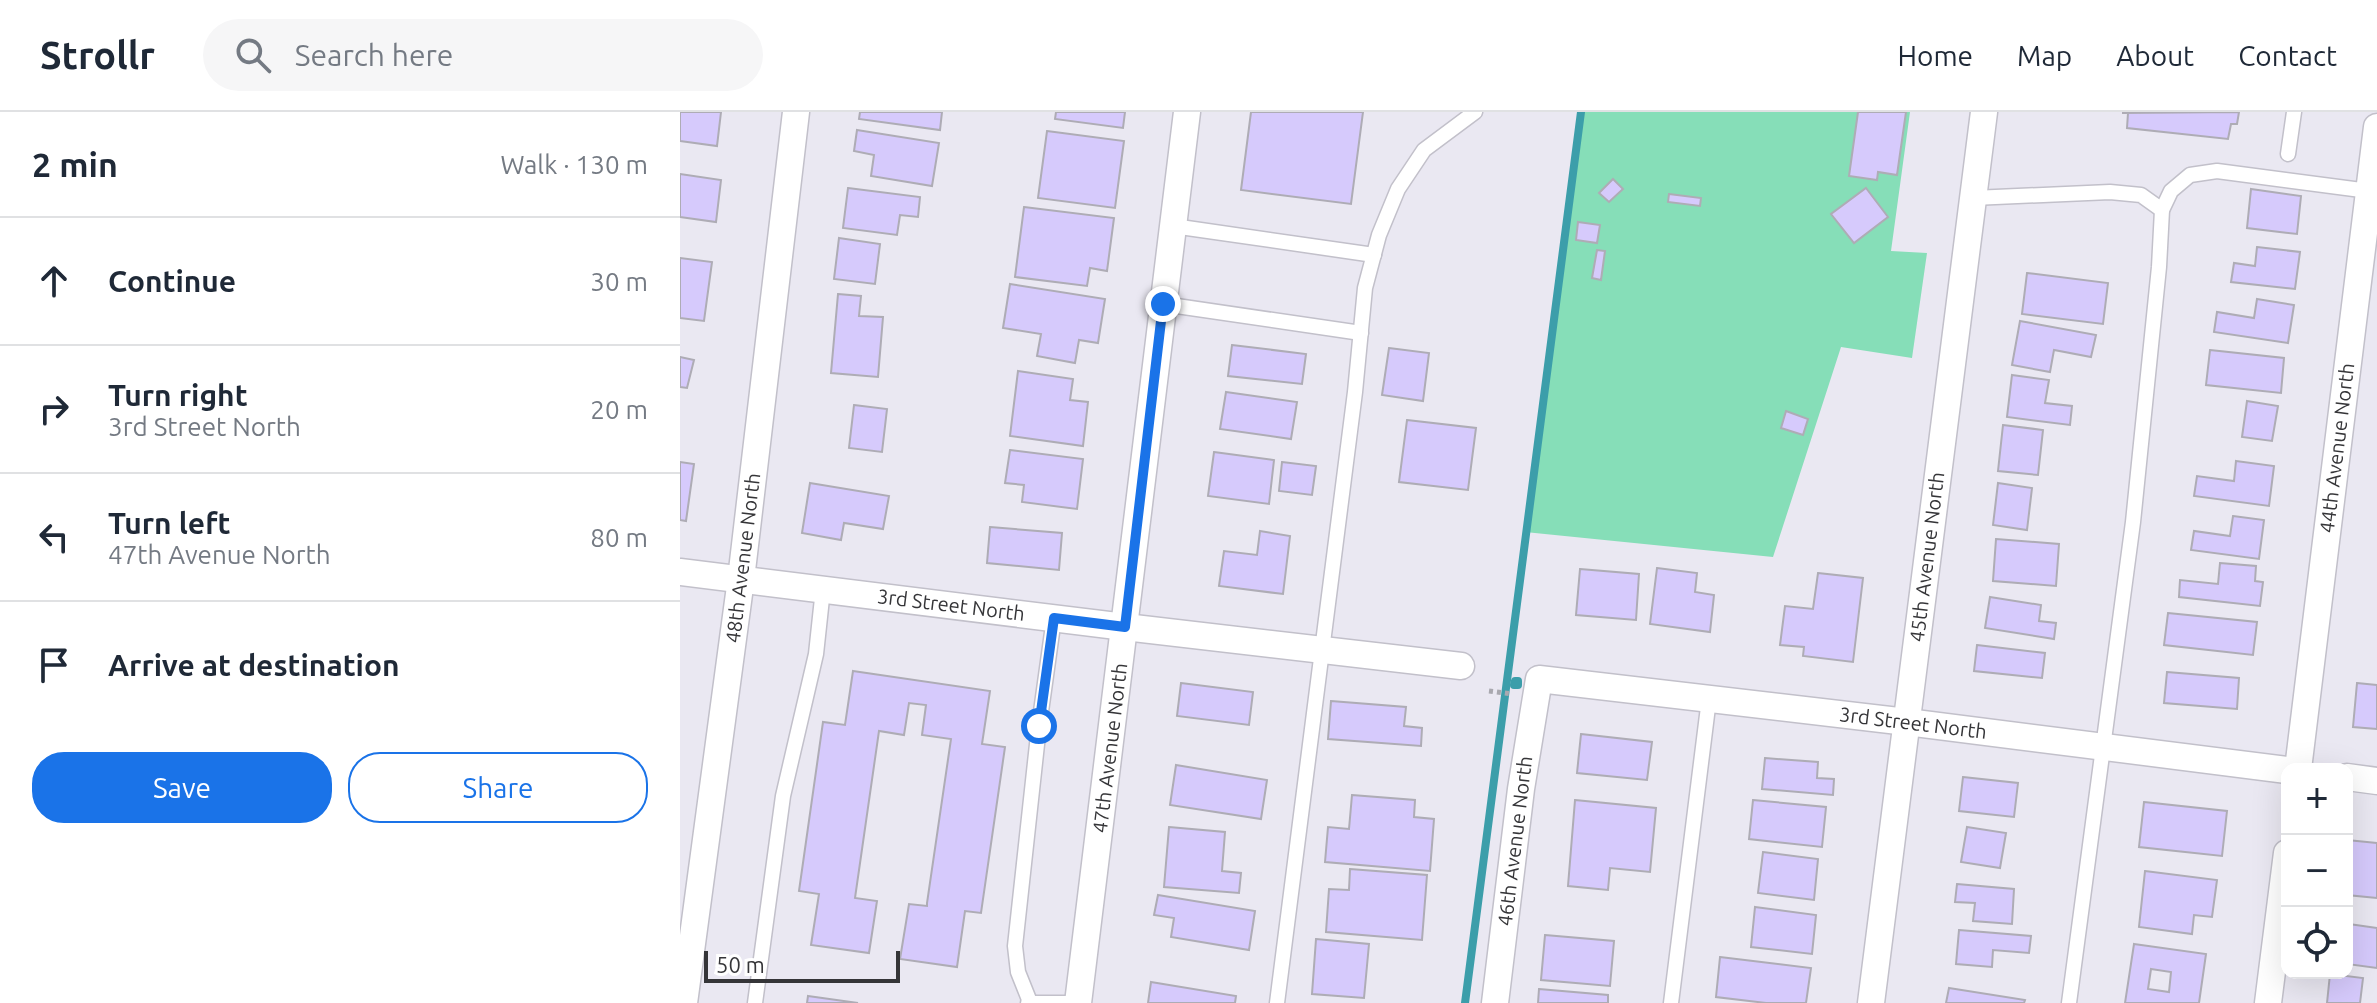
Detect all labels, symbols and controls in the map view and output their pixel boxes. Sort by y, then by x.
search box [203,19,763,91]
icon: search [231,33,275,77]
text: Strollr [40,34,155,76]
text: Search here [295,38,453,72]
text: Home [1898,40,1973,71]
text: Map [2017,40,2072,71]
text: About [2116,40,2194,71]
text: Contact [2238,40,2337,71]
text: 2 min [32,145,118,183]
text: Walk · 130 m [500,150,648,179]
icon: ahead [32,259,76,303]
text: Continue [108,264,236,298]
text: 30 m [590,267,648,296]
route end [1145,286,1181,322]
street label: 44th Avenue North [2315,362,2358,534]
text: Turn right [108,378,248,412]
icon: right [32,387,76,431]
text: 20 m [590,395,648,424]
text: 3rd Street North [108,412,301,441]
street label: 45th Avenue North [1905,471,1948,643]
street label: 48th Avenue North [721,472,764,644]
text: Turn left [108,506,230,540]
icon: left [32,515,76,559]
text: 80 m [590,523,648,552]
text: 47th Avenue North [108,540,331,569]
street label: 3rd Street North [876,584,1026,625]
icon: arrive [32,643,76,687]
text: Arrive at destination [108,648,400,682]
street label: 47th Avenue North [1088,662,1131,834]
street label: 3rd Street North [1838,702,1988,743]
route start [1021,708,1057,744]
button: Save [32,752,332,823]
button: Share [348,752,648,823]
street label: 46th Avenue North [1493,755,1536,927]
map controls [2281,763,2353,979]
button: + [2281,763,2353,835]
button: − [2281,835,2353,907]
button: locate [2281,907,2353,979]
scale bar [704,947,900,983]
text: 50 m [716,952,765,977]

